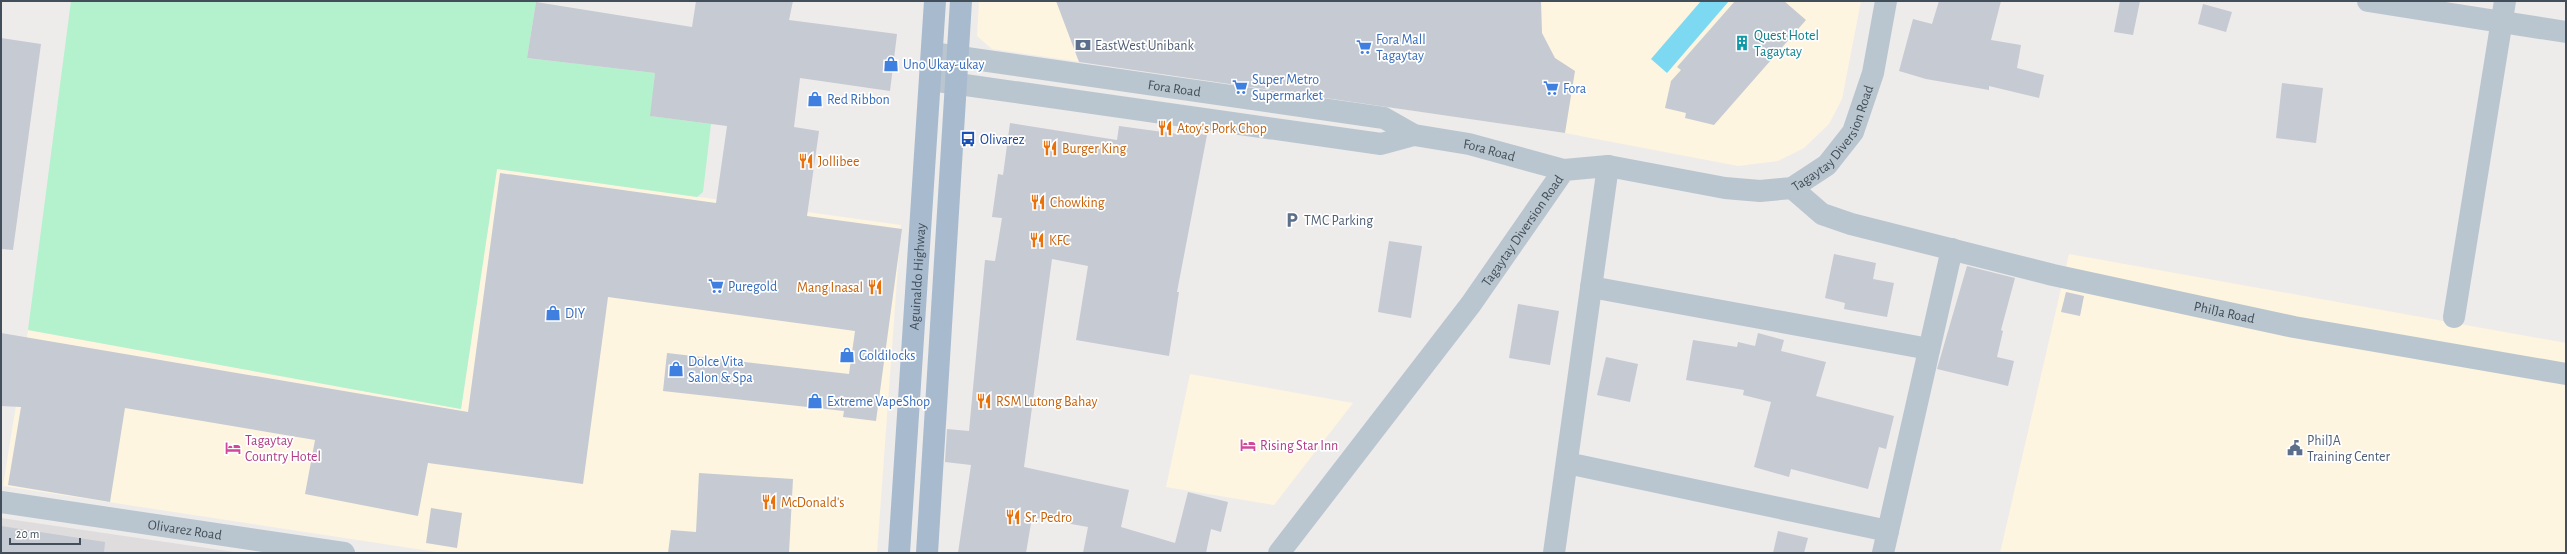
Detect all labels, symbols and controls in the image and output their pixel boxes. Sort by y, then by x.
place label: Quest Hotel Tagaytay [1754,29,1819,59]
place label: Fora Mall Tagaytay [1376,33,1426,63]
building icon: Quest Hotel Tagaytay [1733,34,1751,52]
bank icon: EastWest Unibank [1074,36,1092,54]
supermarket icon: Fora Mall Tagaytay [1355,38,1373,56]
place label: EastWest Unibank [1095,39,1194,53]
shop icon: Uno Ukay-ukay [882,55,900,73]
place label: Uno Ukay-ukay [903,58,984,72]
place label: Super Metro Supermarket [1252,73,1324,103]
street label: Fora Road [1147,78,1202,100]
supermarket icon: Super Metro Supermarket [1231,78,1249,96]
supermarket icon: Fora [1542,79,1560,97]
place label: Fora [1563,82,1587,96]
street label: Tagaytay Diversion Road [1789,83,1876,194]
shop icon: Red Ribbon [806,90,824,108]
place label: Red Ribbon [827,93,890,107]
restaurant icon: Atoy's Pork Chop [1156,119,1174,137]
place label: Atoy's Pork Chop [1177,122,1267,136]
bus stop icon: Olivarez [959,130,977,148]
place label: Olivarez [980,133,1025,147]
street label: Fora Road [1462,137,1517,164]
restaurant icon: Burger King [1041,139,1059,157]
place label: Burger King [1062,142,1126,156]
restaurant icon: Jollibee [797,152,815,170]
place label: Jollibee [818,155,859,169]
street label: Tagaytay Diversion Road [1479,173,1566,289]
restaurant icon: Chowking [1029,193,1047,211]
place label: Chowking [1050,196,1105,210]
parking icon: TMC Parking [1283,211,1301,229]
place label: TMC Parking [1304,214,1373,228]
street label: Aguinaldo Highway [908,223,929,331]
restaurant icon: KFC [1028,231,1046,249]
place label: KFC [1049,234,1070,248]
supermarket icon: Puregold [707,277,725,295]
restaurant icon: Mang Inasal [866,278,884,296]
place label: Puregold [728,280,777,294]
place label: Mang Inasal [797,281,863,295]
street label: PhilJa Road [2192,300,2256,326]
shop icon: DIY [544,304,562,322]
place label: DIY [565,307,586,321]
shop icon: Goldilocks [838,346,856,364]
place label: Goldilocks [859,349,915,363]
place label: Dolce Vita Salon & Spa [688,355,753,385]
shop icon: Dolce Vita Salon & Spa [667,360,685,378]
shop icon: Extreme VapeShop [806,392,824,410]
restaurant icon: RSM Lutong Bahay [975,392,993,410]
place label: Extreme VapeShop [827,395,930,409]
place label: RSM Lutong Bahay [996,395,1098,409]
place label: Tagaytay Country Hotel [245,434,321,464]
place label: PhilJA Training Center [2307,434,2391,464]
hotel icon: Rising Star Inn [1239,436,1257,454]
hotel icon: Tagaytay Country Hotel [224,439,242,457]
place label: Rising Star Inn [1260,439,1338,453]
public building icon: PhilJA Training Center [2286,439,2304,457]
restaurant icon: McDonald's [760,493,778,511]
place label: McDonald's [781,496,844,510]
restaurant icon: Sr. Pedro [1004,508,1022,526]
place label: Sr. Pedro [1025,511,1072,525]
street label: Olivarez Road [147,518,223,543]
scale bar [10,520,80,546]
text: 20 m [16,528,39,540]

